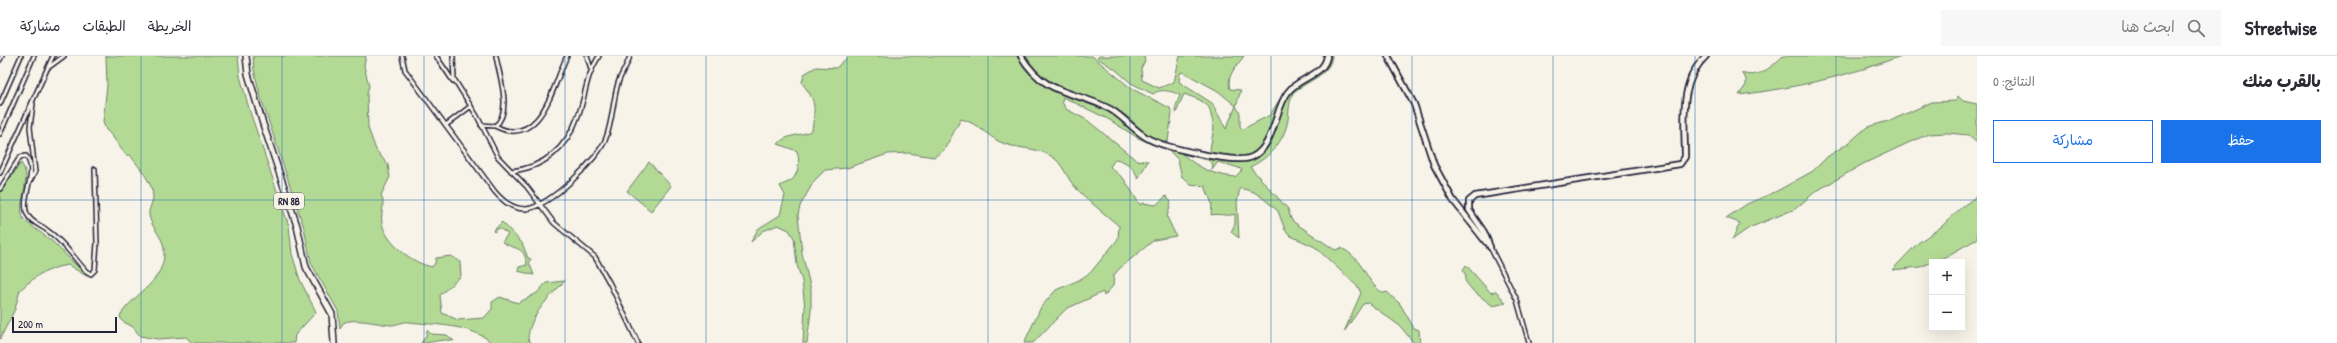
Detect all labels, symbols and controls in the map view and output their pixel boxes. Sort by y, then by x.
search box [1941,10,2221,46]
text: Streetwise [2245,15,2317,41]
text: مشاركة [20,16,60,35]
text: الطبقات [82,16,126,35]
text: الخريطة [148,16,191,35]
text: ابحث هنا [2121,16,2175,37]
icon: search [2185,17,2207,39]
text: بالقرب منك [2243,69,2321,92]
text: النتائج: 0 [1993,72,2035,90]
button: مشاركة [1993,120,2153,163]
button: حفظ [2161,120,2321,163]
road number: RN 8B [274,193,304,209]
map controls [1929,259,1965,331]
button: + [1929,259,1965,295]
button: − [1929,295,1965,331]
scale bar [12,315,117,334]
text: 200 m [18,317,43,331]

